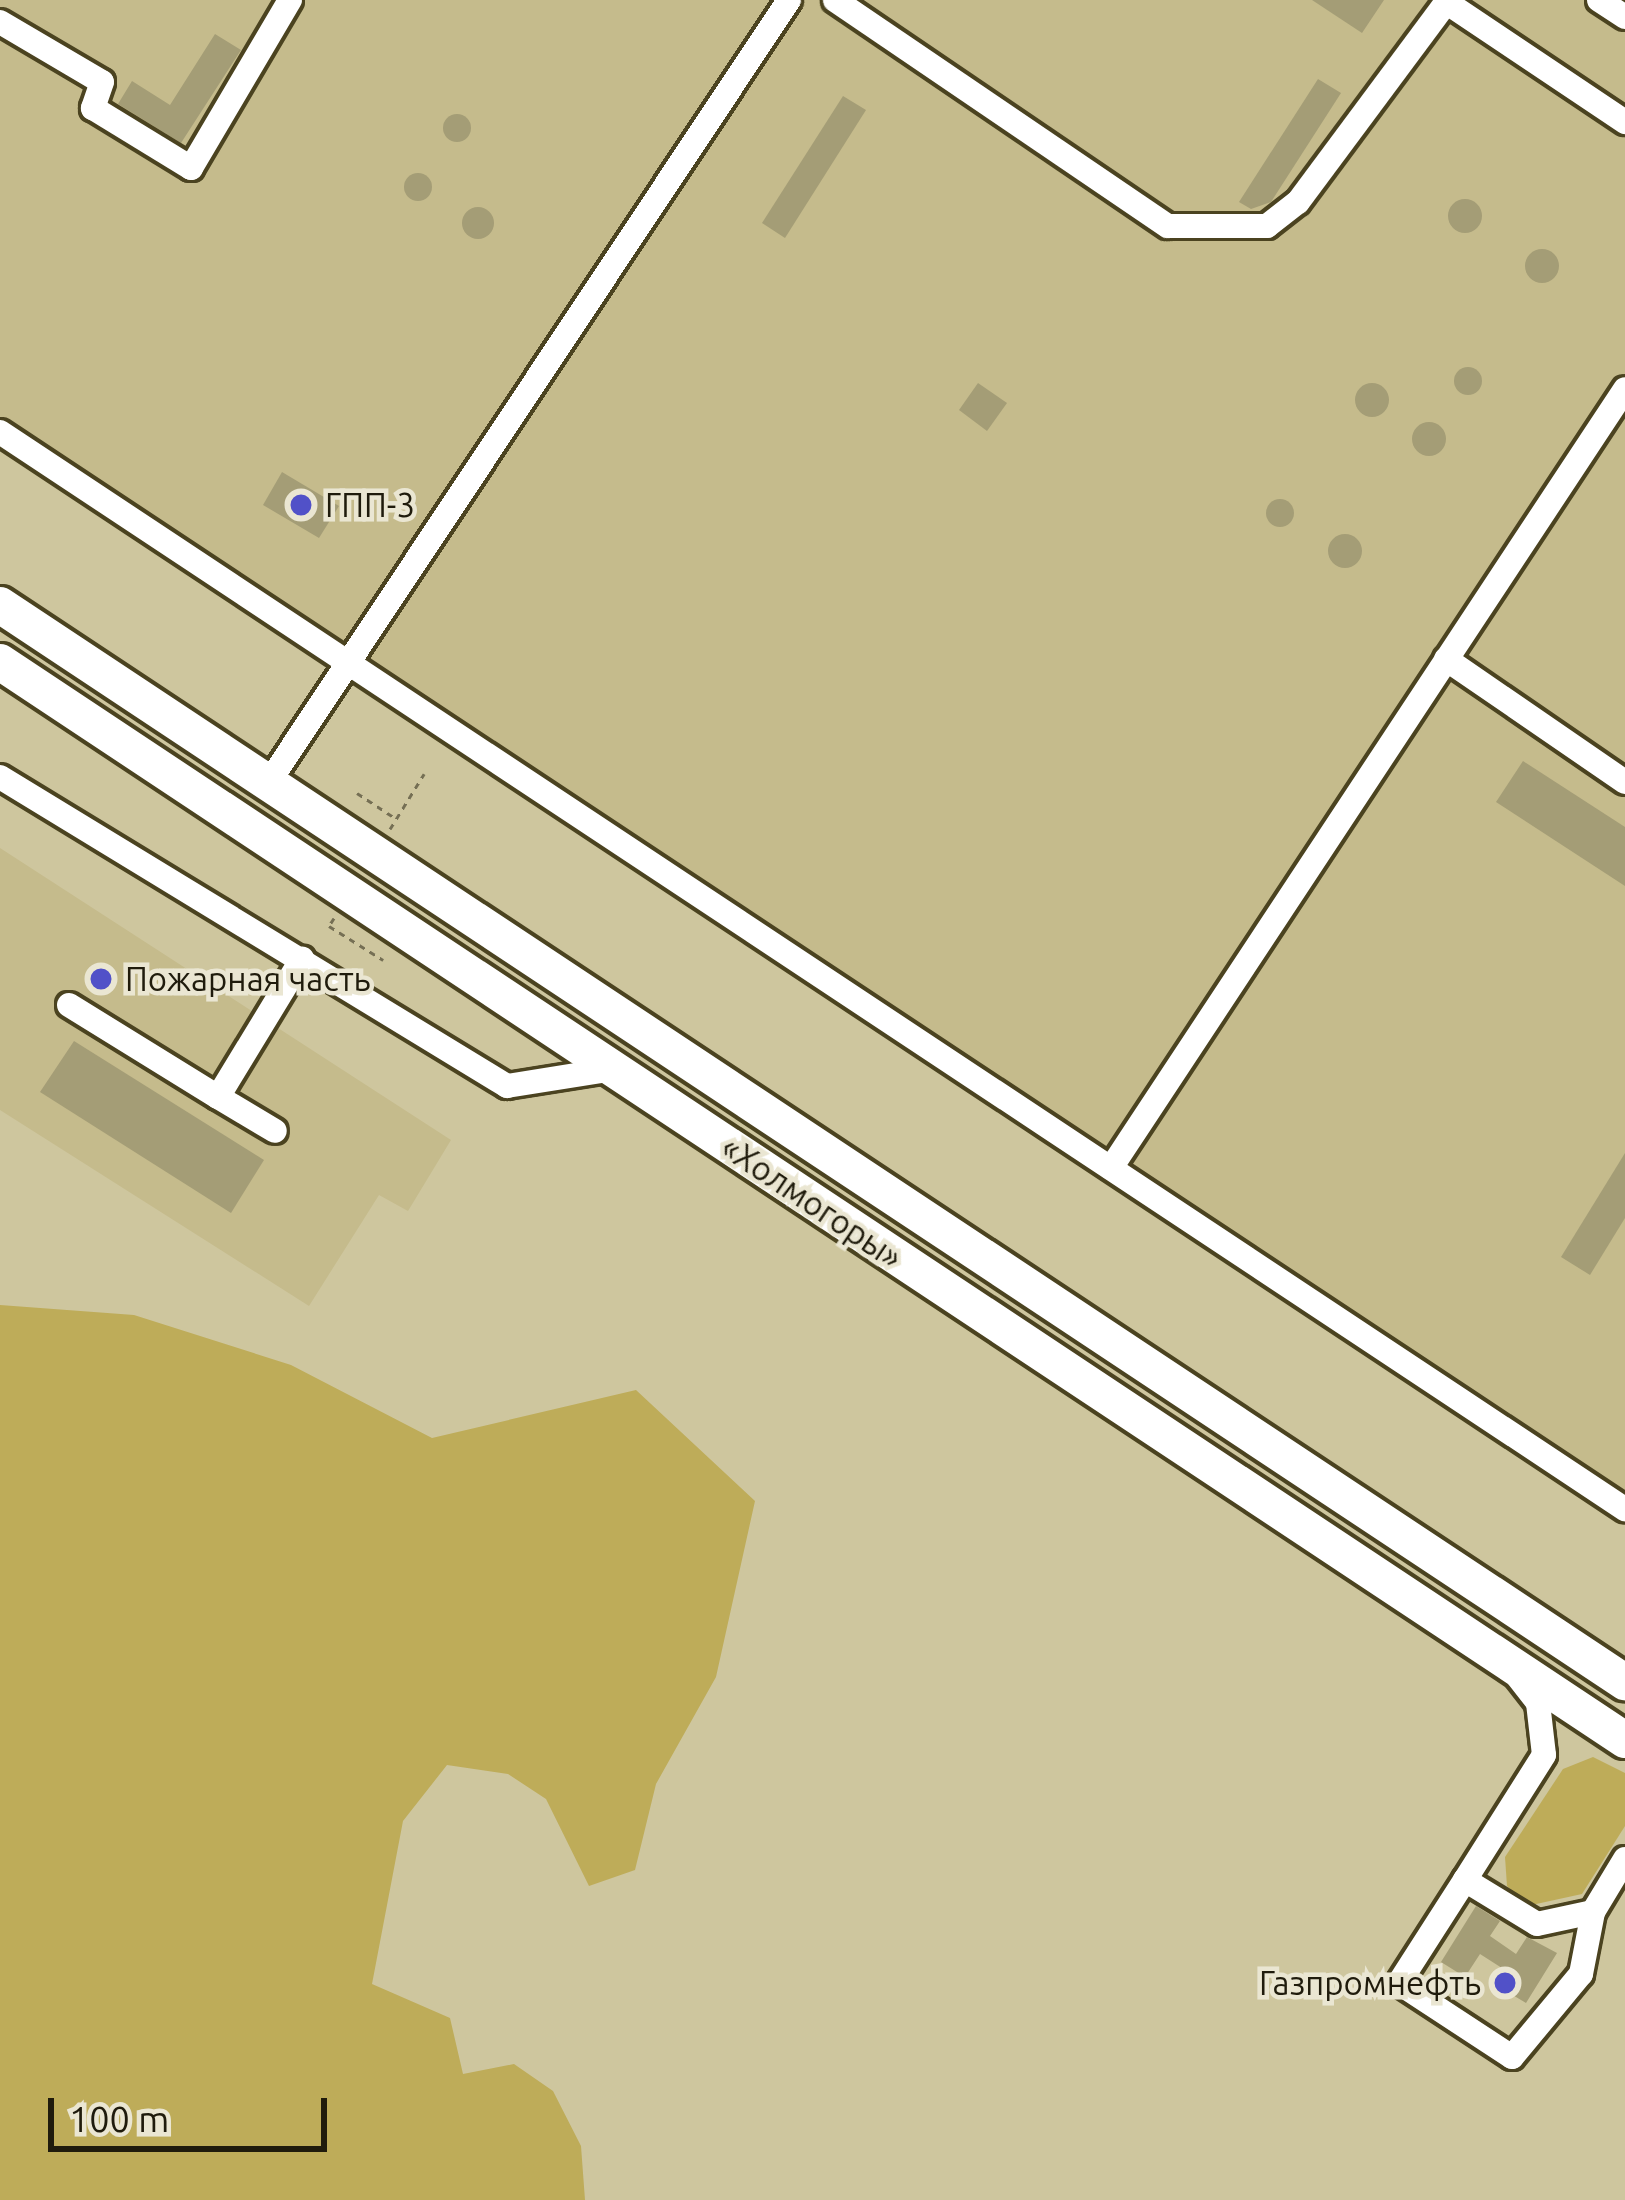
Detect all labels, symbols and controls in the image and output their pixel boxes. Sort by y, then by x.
place label: ГПП-3 [325,485,415,525]
marker: ГПП-3 [288,492,314,518]
place label: Пожарная часть [125,959,371,999]
marker: Пожарная часть [88,966,114,992]
street label: «Холмогоры» [714,1127,910,1277]
place label: Газпромнефть [1259,1963,1481,2003]
marker: Газпромнефть [1492,1970,1518,1996]
scale bar [54,2074,333,2148]
text: 100 m [69,2098,169,2139]

